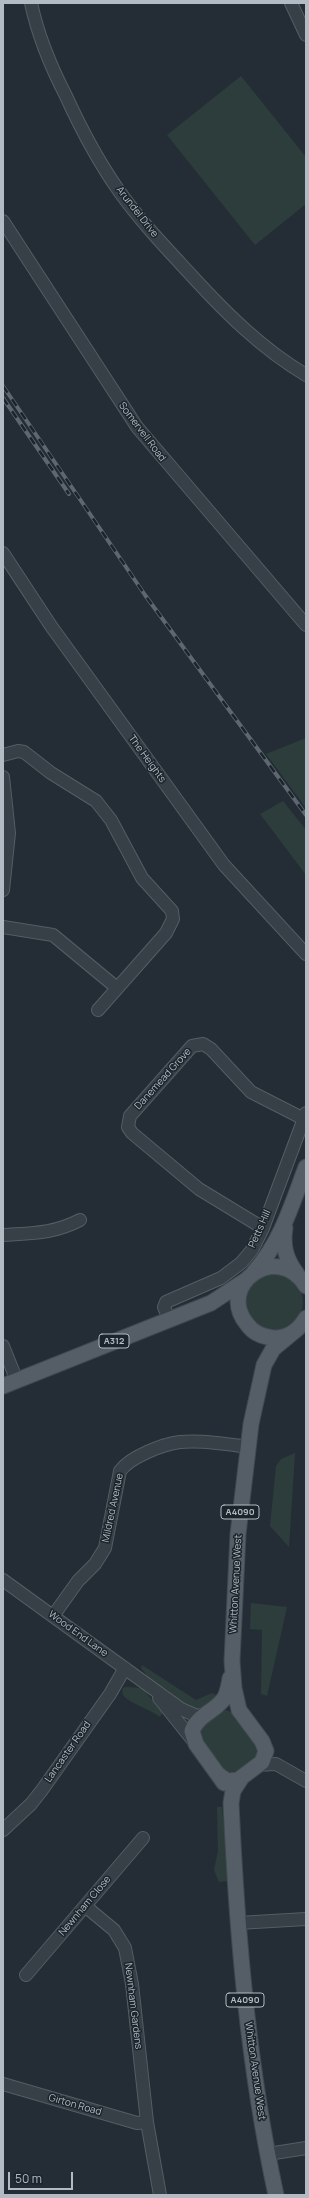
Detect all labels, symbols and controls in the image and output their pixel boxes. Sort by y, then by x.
street label: Arundel Drive [113,184,161,240]
street label: Somervell Road [116,400,168,464]
street label: The Heights [126,733,168,785]
street label: Danemead Grove [132,1046,194,1112]
street label: Petts Hill [246,1208,274,1250]
road number: A312 [99,1334,129,1348]
street label: Mildred Avenue [100,1472,126,1544]
road number: A4090 [221,1505,259,1519]
street label: Whitton Avenue West [227,1534,245,1634]
street label: Wood End Lane [46,1608,110,1660]
street label: Lancaster Road [42,1719,94,1785]
street label: Newnham Close [56,1874,114,1938]
street label: Newnham Gardens [122,1962,144,2050]
road number: A4090 [226,1993,264,2007]
street label: Whitton Avenue West [242,2021,268,2121]
street label: Girton Road [47,2092,103,2118]
scale bar [10,2164,75,2190]
text: 50 m [15,2170,42,2187]

